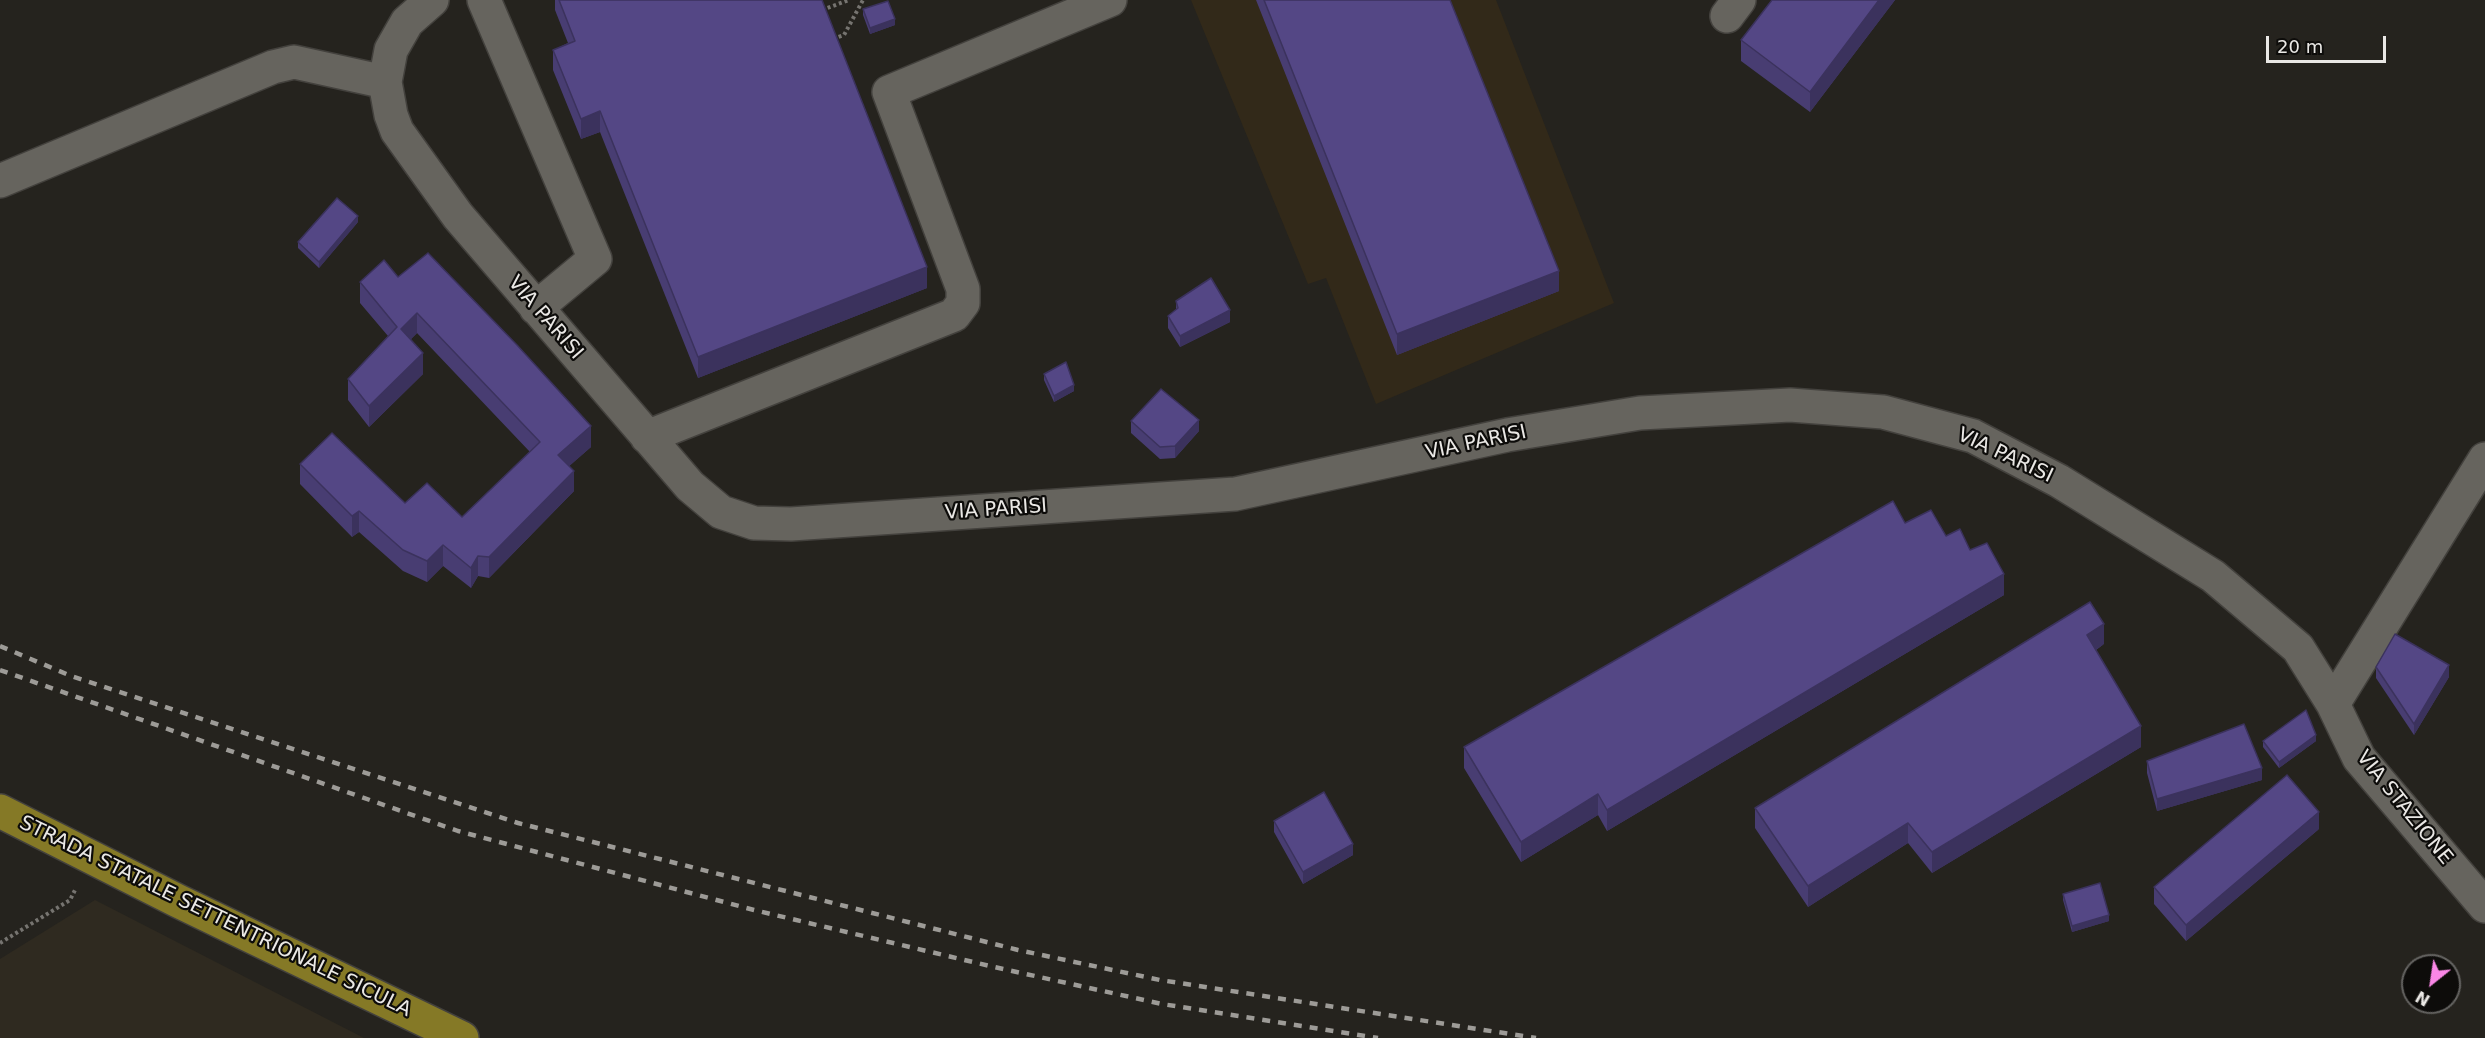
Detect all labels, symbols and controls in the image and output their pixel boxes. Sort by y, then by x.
scale bar [2269,24,2389,62]
text: 20 m [2277,36,2323,57]
street label: VIA PARISI [502,271,588,365]
street label: VIA PARISI [1423,421,1529,465]
street label: VIA PARISI [1953,423,2057,489]
street label: VIA PARISI [944,494,1048,526]
street label: VIA STAZIONE [2351,746,2457,870]
street label: STRADA STATALE SETTENTRIONALE SICULA [15,811,415,1023]
north arrow [2401,954,2461,1014]
text: N [2412,987,2433,1010]

